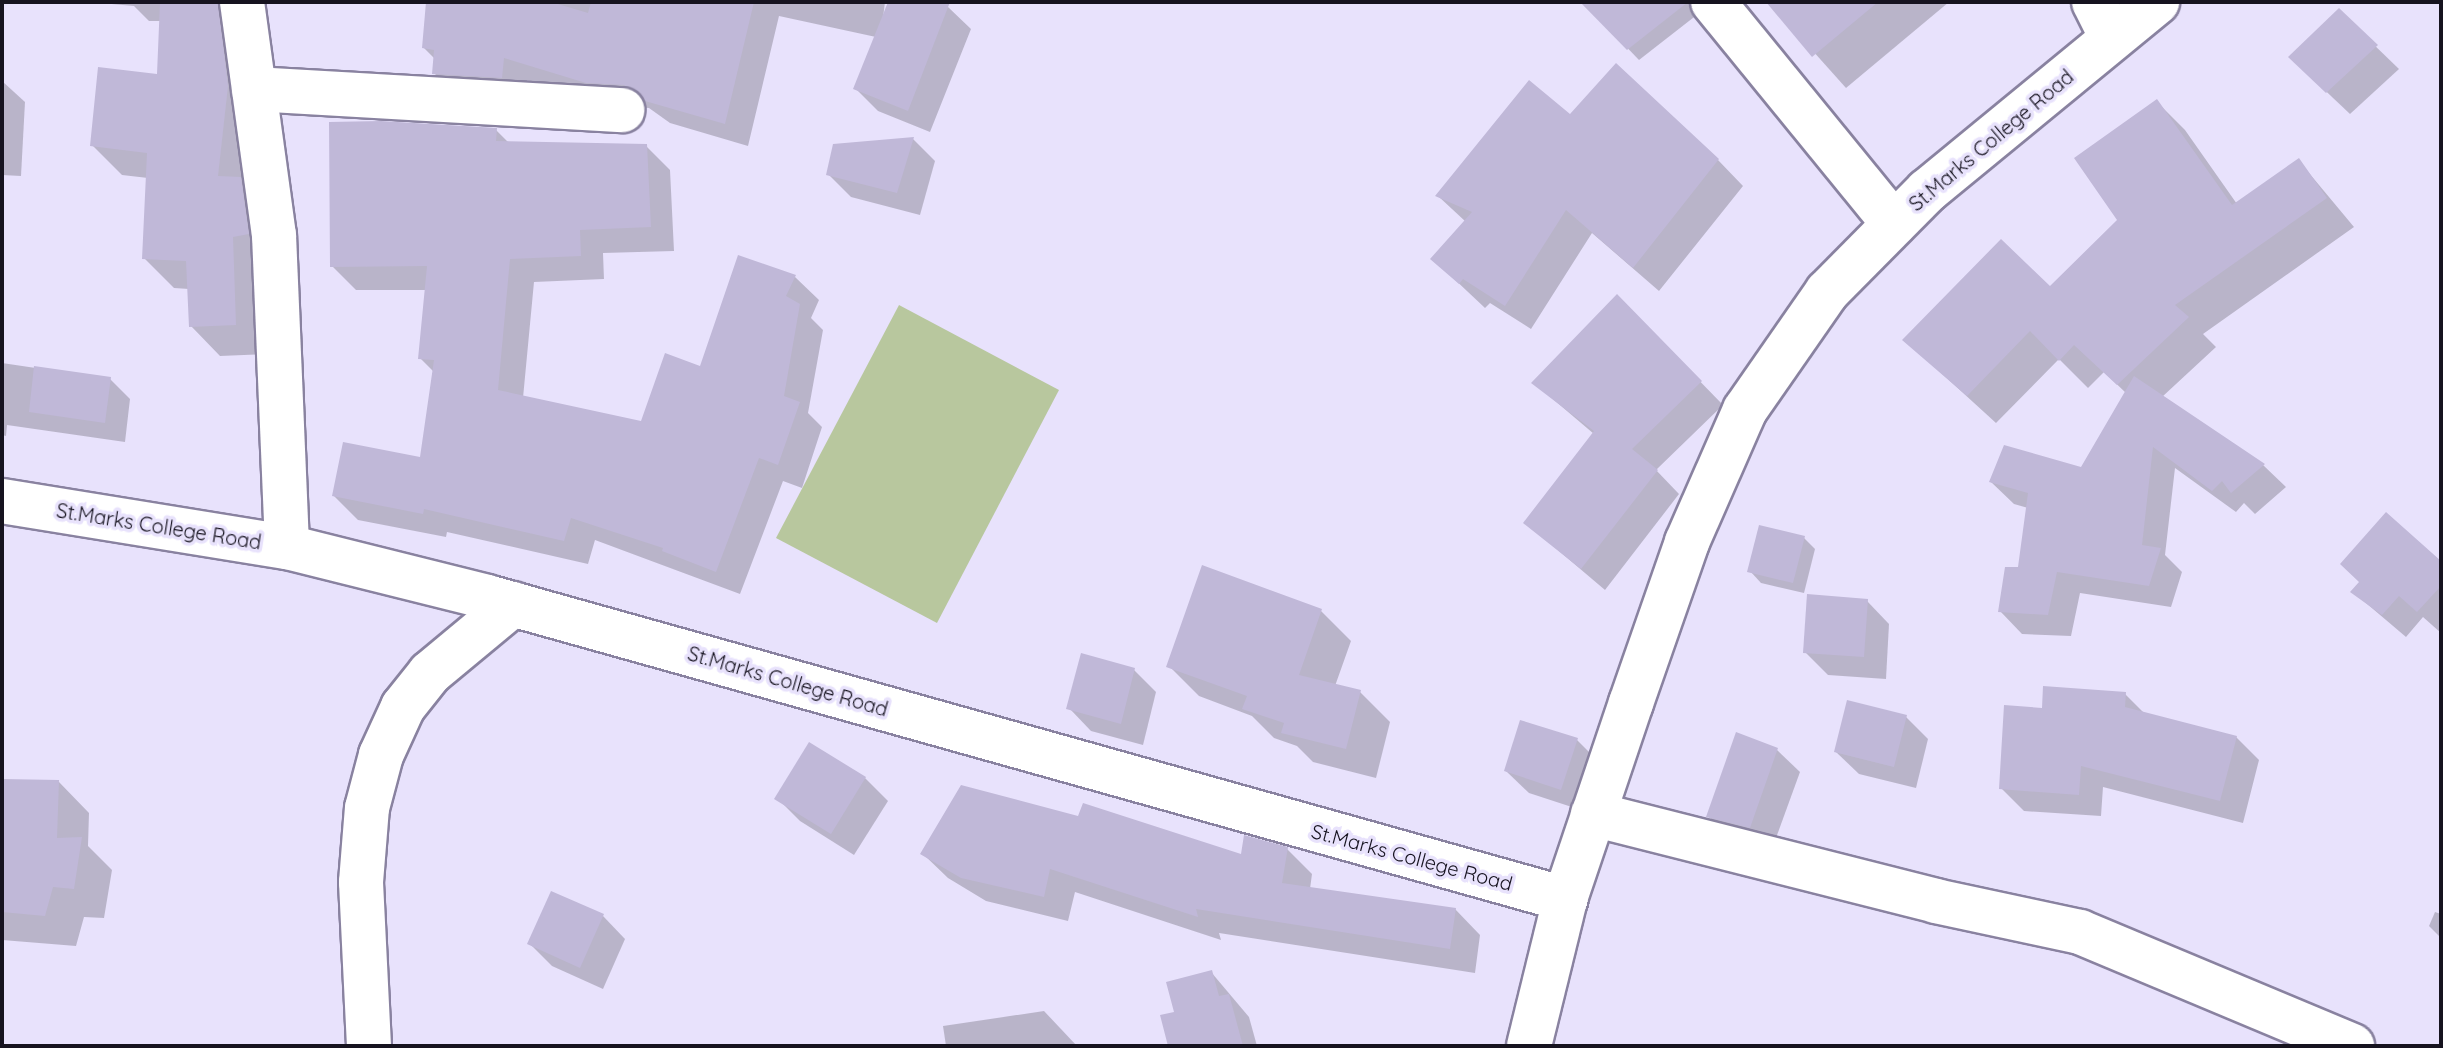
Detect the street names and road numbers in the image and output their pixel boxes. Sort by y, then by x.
street label: St.Marks College Road [1904,64,2078,216]
street label: St.Marks College Road [55,498,263,554]
street label: St.Marks College Road [685,641,891,721]
street label: St.Marks College Road [1309,819,1515,895]

